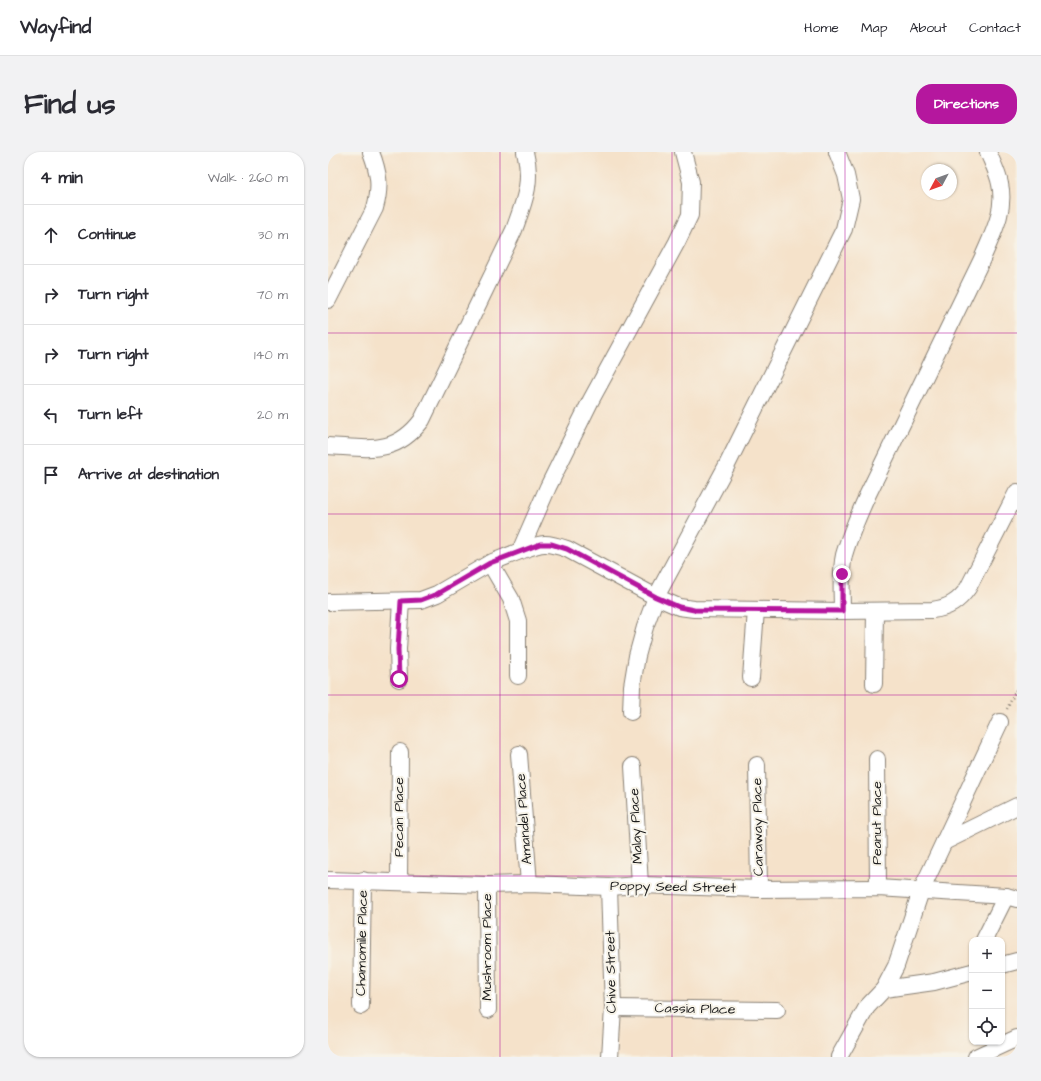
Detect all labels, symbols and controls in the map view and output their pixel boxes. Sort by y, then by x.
text: Wayfind [20,14,91,41]
text: Home [804,18,839,38]
text: Map [861,18,887,38]
text: About [909,18,947,38]
text: Contact [969,18,1021,38]
button: Directions [916,84,1017,124]
text: Find us [24,85,115,124]
north arrow [921,164,957,200]
text: 4 min [40,166,83,190]
text: Walk · 260 m [208,169,288,187]
icon: ahead [40,224,62,246]
text: Continue [78,224,136,245]
text: 30 m [258,226,288,244]
icon: right [40,284,62,306]
text: Turn right [78,284,149,305]
text: 70 m [256,286,288,304]
icon: right [40,344,62,366]
text: Turn right [78,344,149,365]
text: 140 m [254,346,288,364]
icon: left [40,404,62,426]
text: Turn left [78,404,142,425]
text: 20 m [257,406,288,424]
icon: arrive [40,464,62,486]
text: Arrive at destination [78,464,219,485]
route end [833,565,851,583]
route start [390,670,408,688]
street label: Amandel Place [511,772,537,865]
street label: Pecan Place [389,777,409,857]
street label: Caraway Place [747,777,769,876]
street label: Peanut Place [867,781,887,865]
street label: Malay Place [624,787,648,864]
street label: Poppy Seed Street [610,876,736,898]
street label: Chamomile Place [351,890,373,996]
street label: Mushroom Place [477,893,497,1001]
street label: Chive Street [600,930,622,1013]
map controls [969,937,1005,1045]
button: + [969,937,1005,973]
button: − [969,973,1005,1009]
street label: Cassia Place [655,998,736,1020]
button: locate [969,1009,1005,1045]

